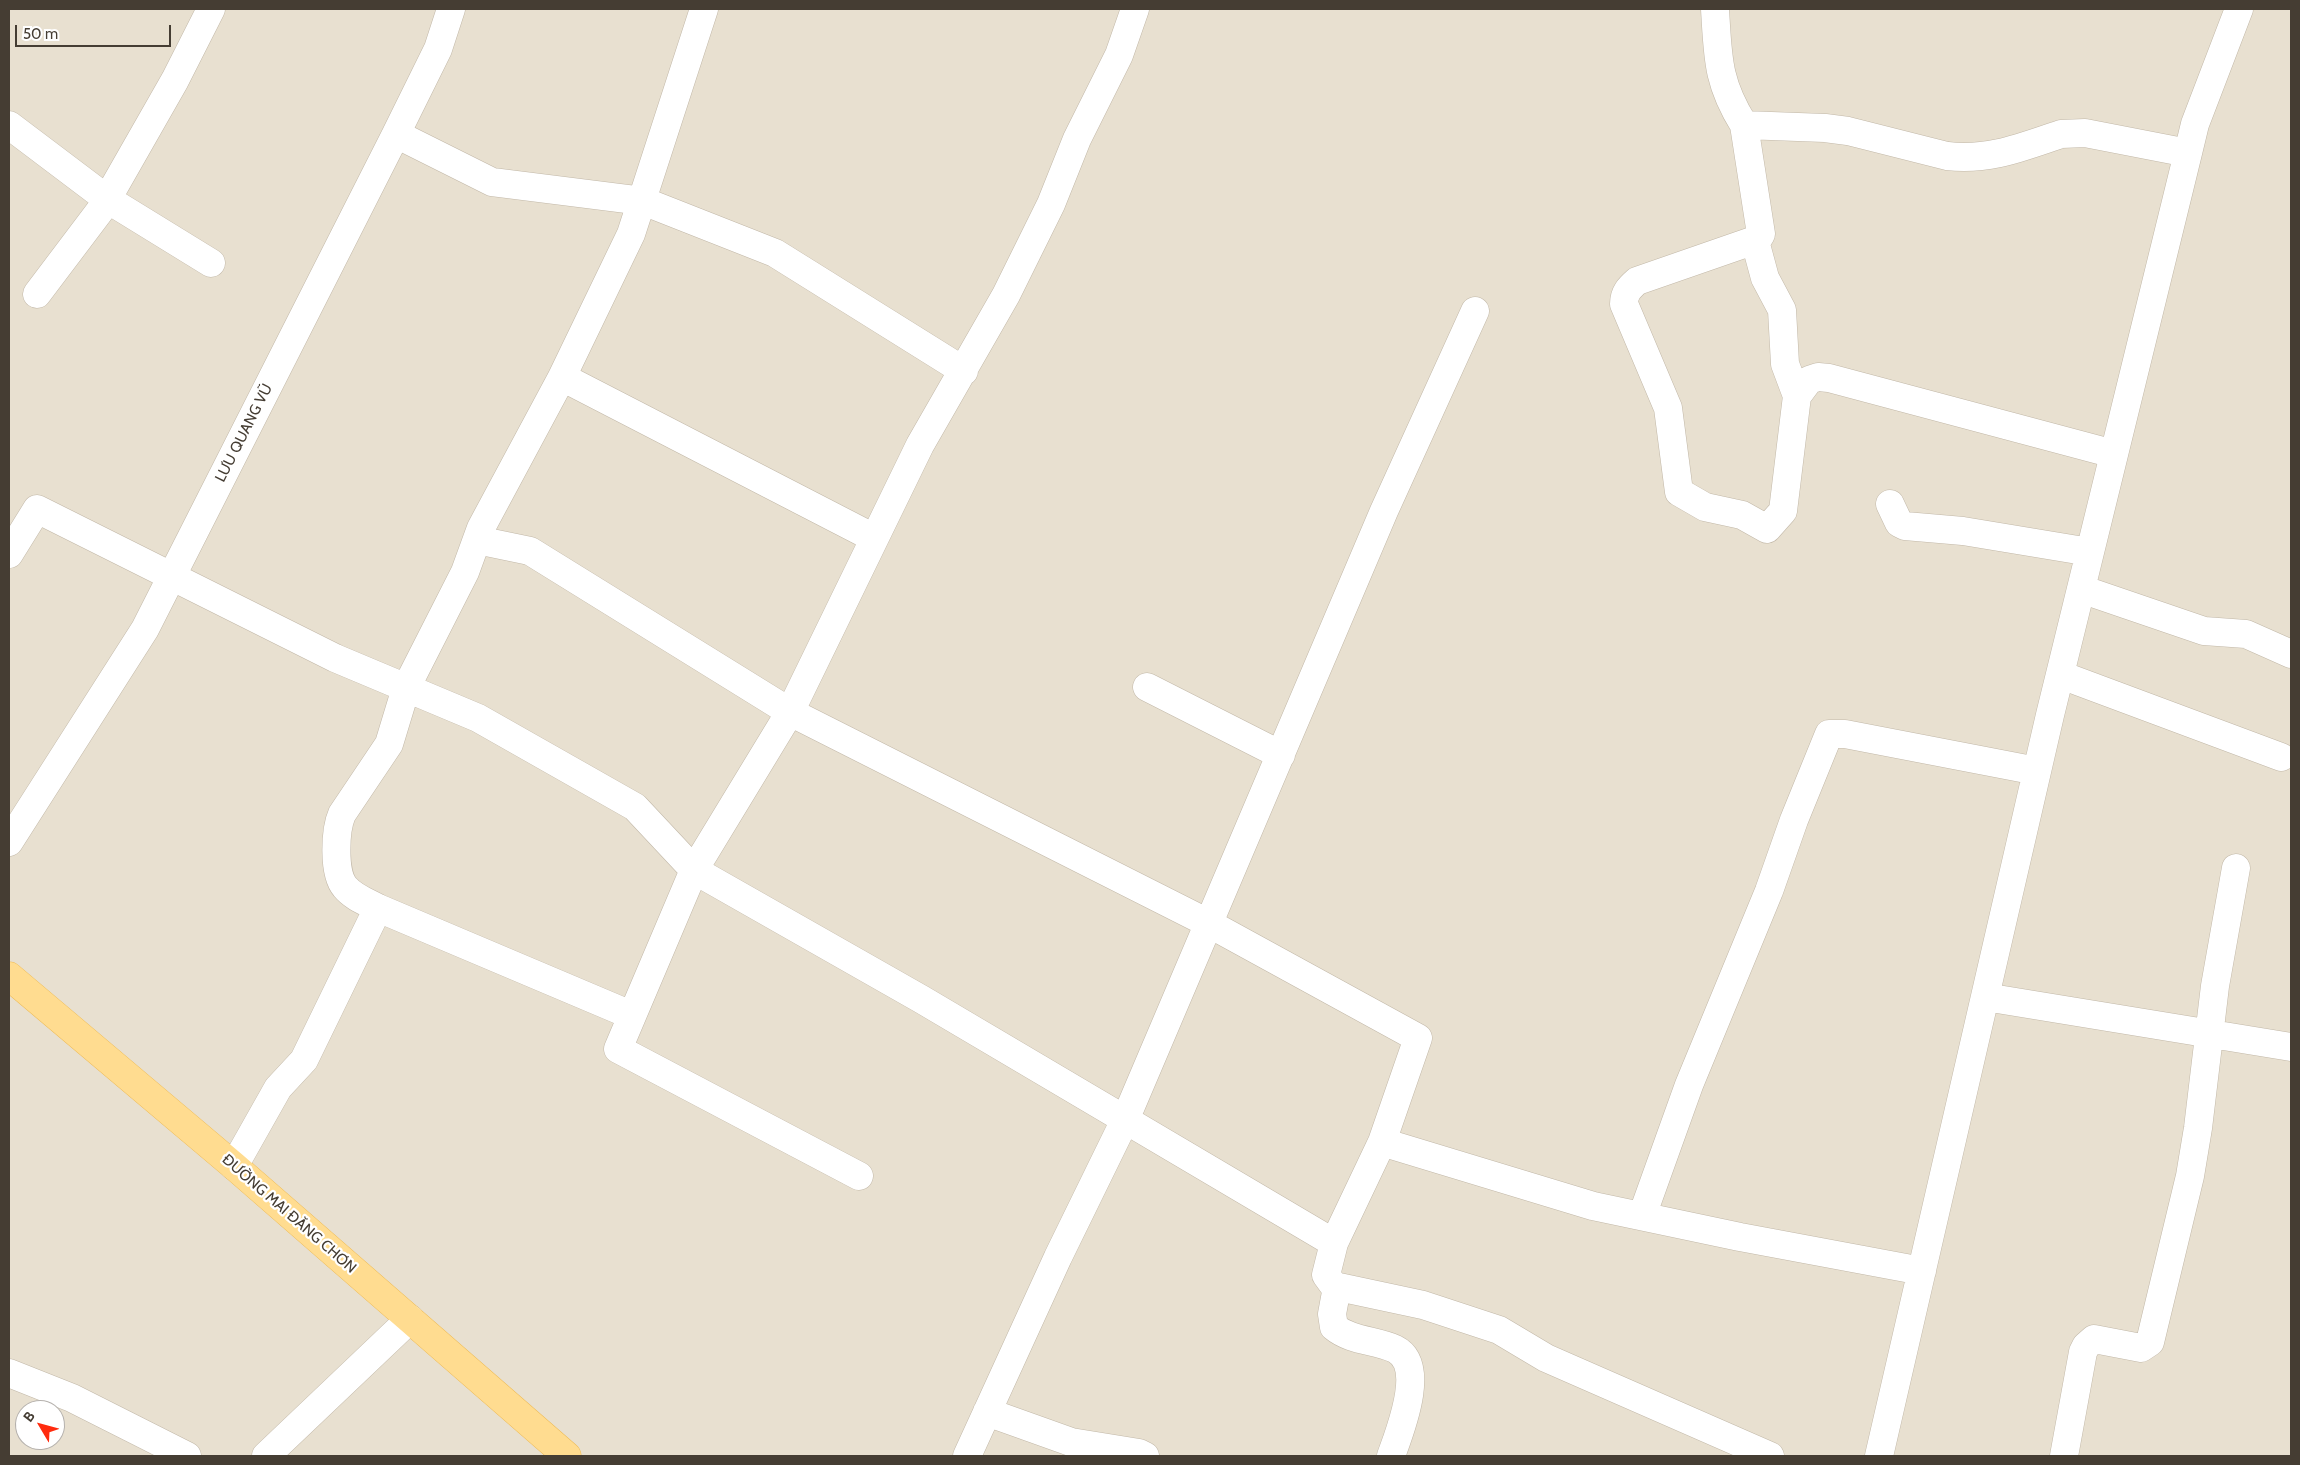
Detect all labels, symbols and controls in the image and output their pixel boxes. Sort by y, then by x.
scale bar [18,15,174,47]
text: 50 m [23,25,58,43]
street label: LƯU QUANG VŨ [212,381,276,485]
street label: ĐƯỜNG MAI ĐĂNG CHƠN [218,1151,360,1277]
north arrow [15,1400,65,1450]
text: B [19,1408,39,1425]

